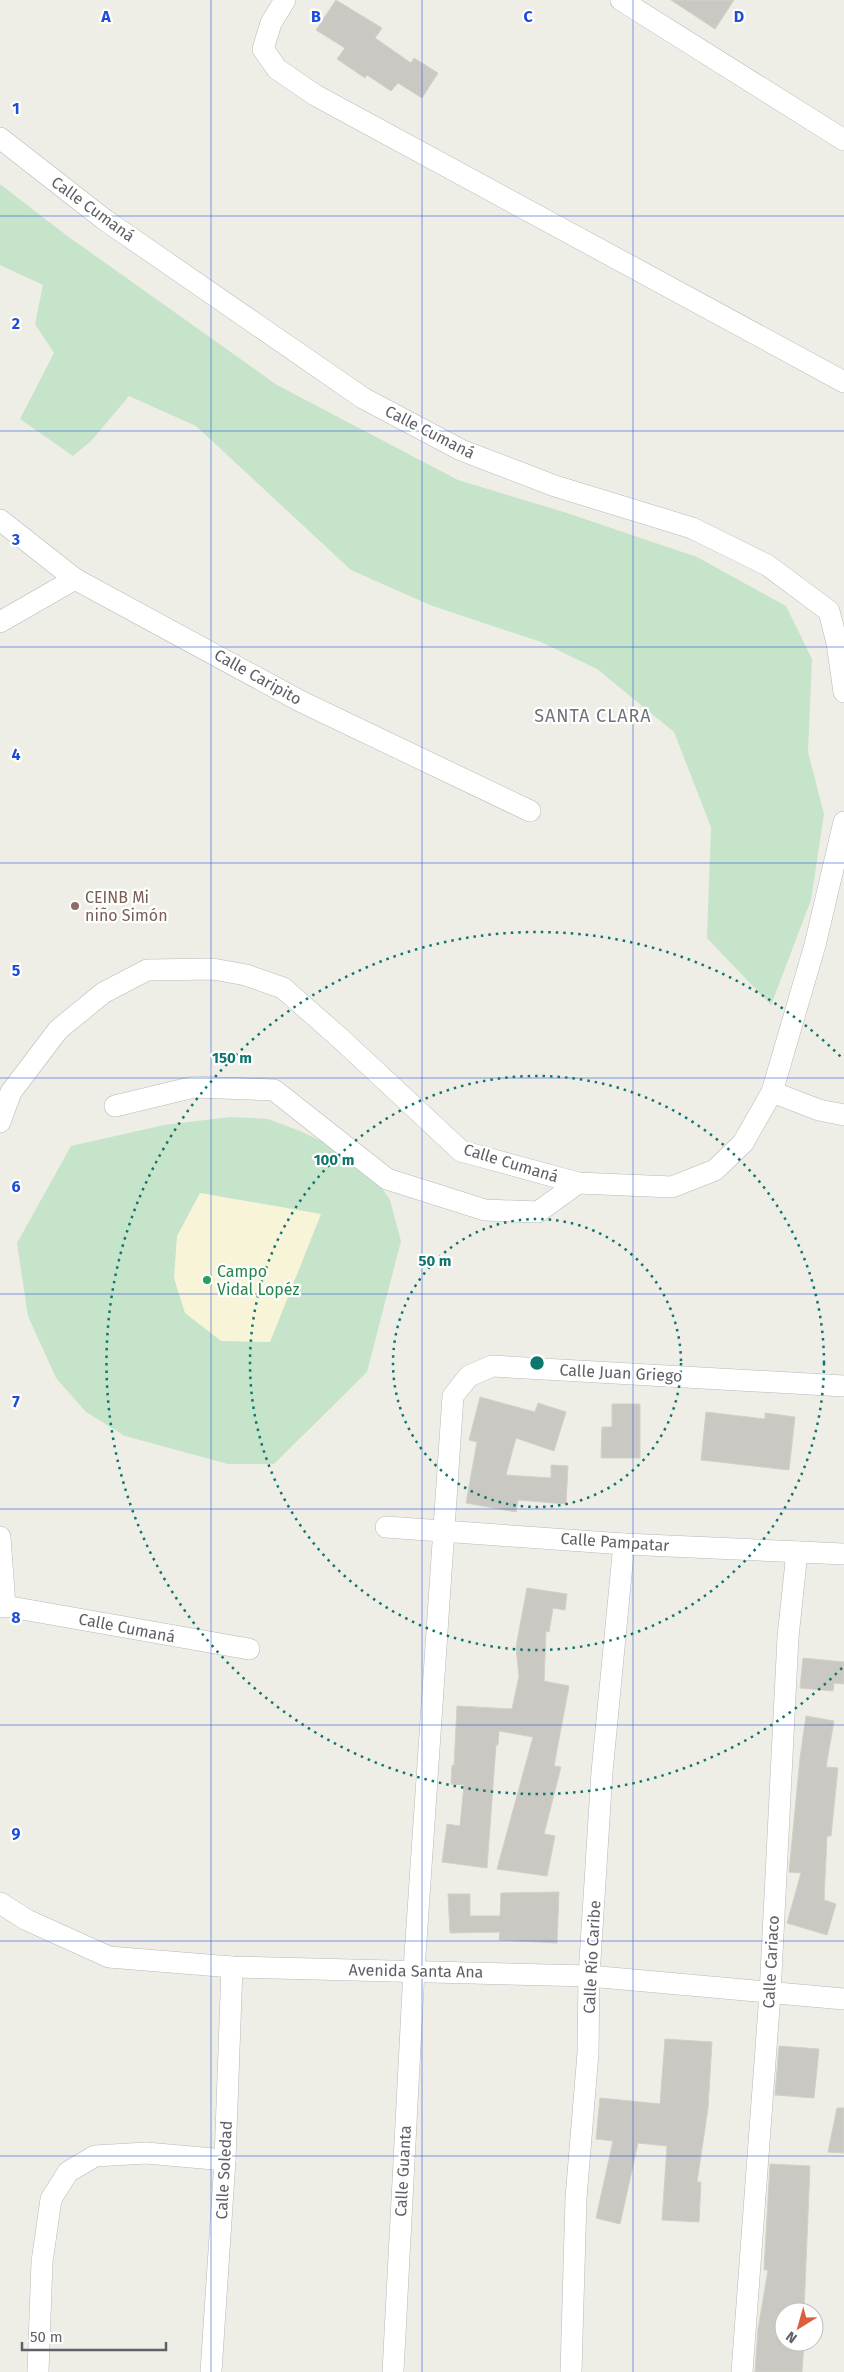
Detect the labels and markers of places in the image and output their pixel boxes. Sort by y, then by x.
place label: CEINB Mi niño Simón [85,888,168,925]
marker: CEINB Mi niño Simón [69,900,81,912]
place label: Campo Vidal Lopéz [217,1262,299,1299]
marker: Campo Vidal Lopéz [201,1274,213,1286]
centre of rings [528,1354,546,1372]

